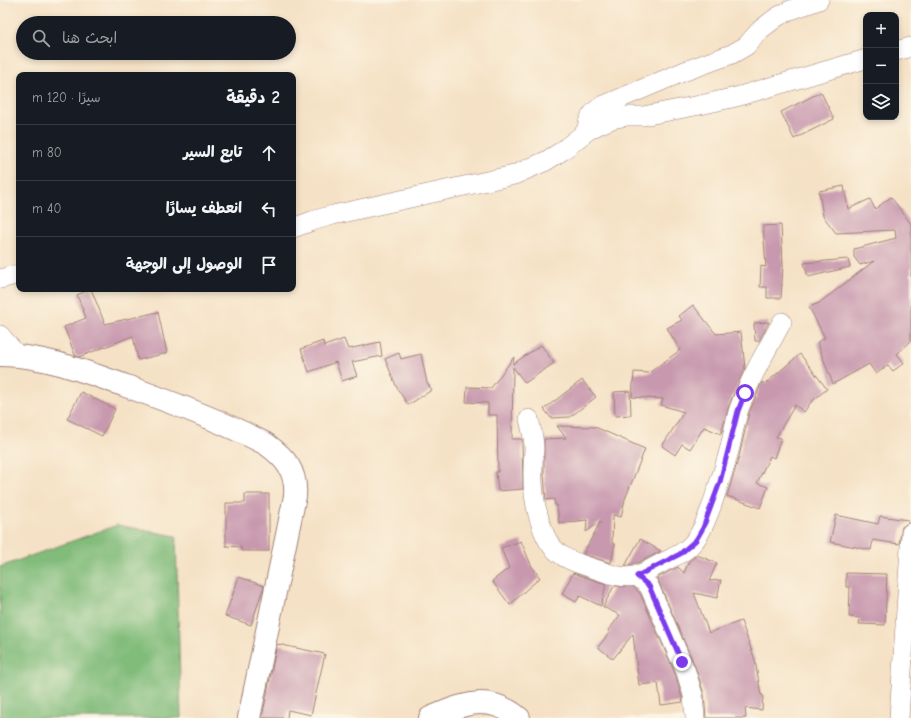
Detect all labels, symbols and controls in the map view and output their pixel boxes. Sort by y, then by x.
map controls [863,12,899,120]
button: + [863,12,899,48]
search box [16,16,296,60]
icon: search [30,27,52,49]
text: ابحث هنا [62,29,117,47]
button: − [863,48,899,84]
button: layers [863,84,899,120]
text: 2 دقيقة [226,88,280,107]
text: سيرًا · 120 m [32,90,101,105]
icon: ahead [258,142,280,164]
text: تابع السير [183,143,242,161]
text: 80 m [32,145,62,160]
icon: left [258,198,280,220]
text: انعطف يسارًا [166,199,242,217]
text: 40 m [32,201,61,216]
icon: arrive [258,254,280,276]
text: الوصول إلى الوجهة [126,255,242,273]
route start [736,384,754,402]
route end [673,653,691,671]

